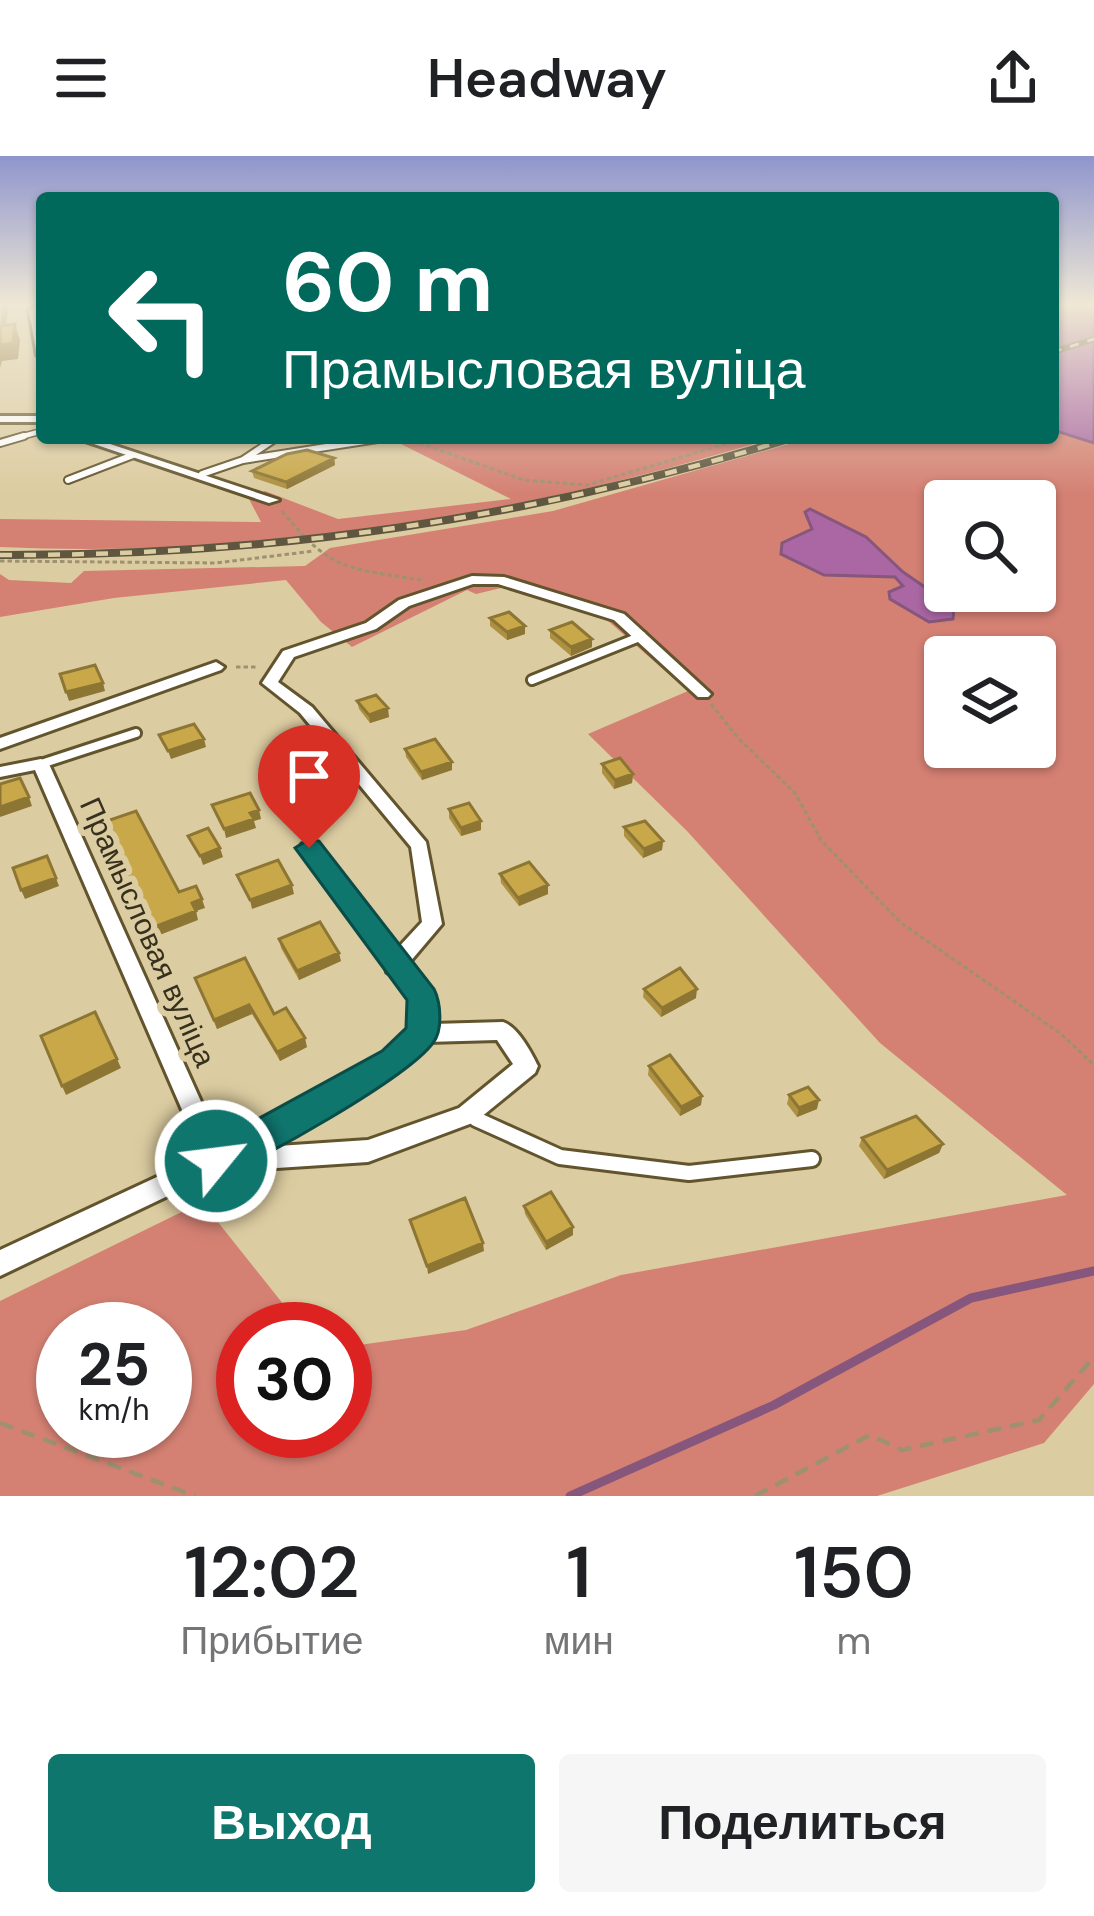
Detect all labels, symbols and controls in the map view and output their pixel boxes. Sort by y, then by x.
text: Headway [427,43,667,114]
icon: menu [48,45,114,111]
icon: share [980,45,1046,111]
text: 60 m [282,228,493,337]
icon: left [84,240,240,396]
text: Прамысловая вуліца [282,334,805,405]
map controls [924,480,1056,768]
button: search [924,480,1056,612]
button: layers [924,636,1056,768]
pin [258,725,360,848]
icon: arrive [276,743,342,809]
street label: Прамысловая вуліца [71,791,225,1073]
position arrow [153,1098,279,1224]
speed limit sign: 30 [216,1302,372,1458]
text: 25 [78,1325,150,1404]
text: km/h [79,1390,149,1429]
text: 12:02 [184,1526,359,1619]
text: 1 [566,1526,591,1619]
text: 150 [794,1526,914,1619]
text: Прибытие [180,1615,363,1666]
text: мин [544,1615,614,1666]
text: m [837,1615,871,1666]
button: Выход [48,1754,535,1892]
button: Поделиться [559,1754,1046,1892]

